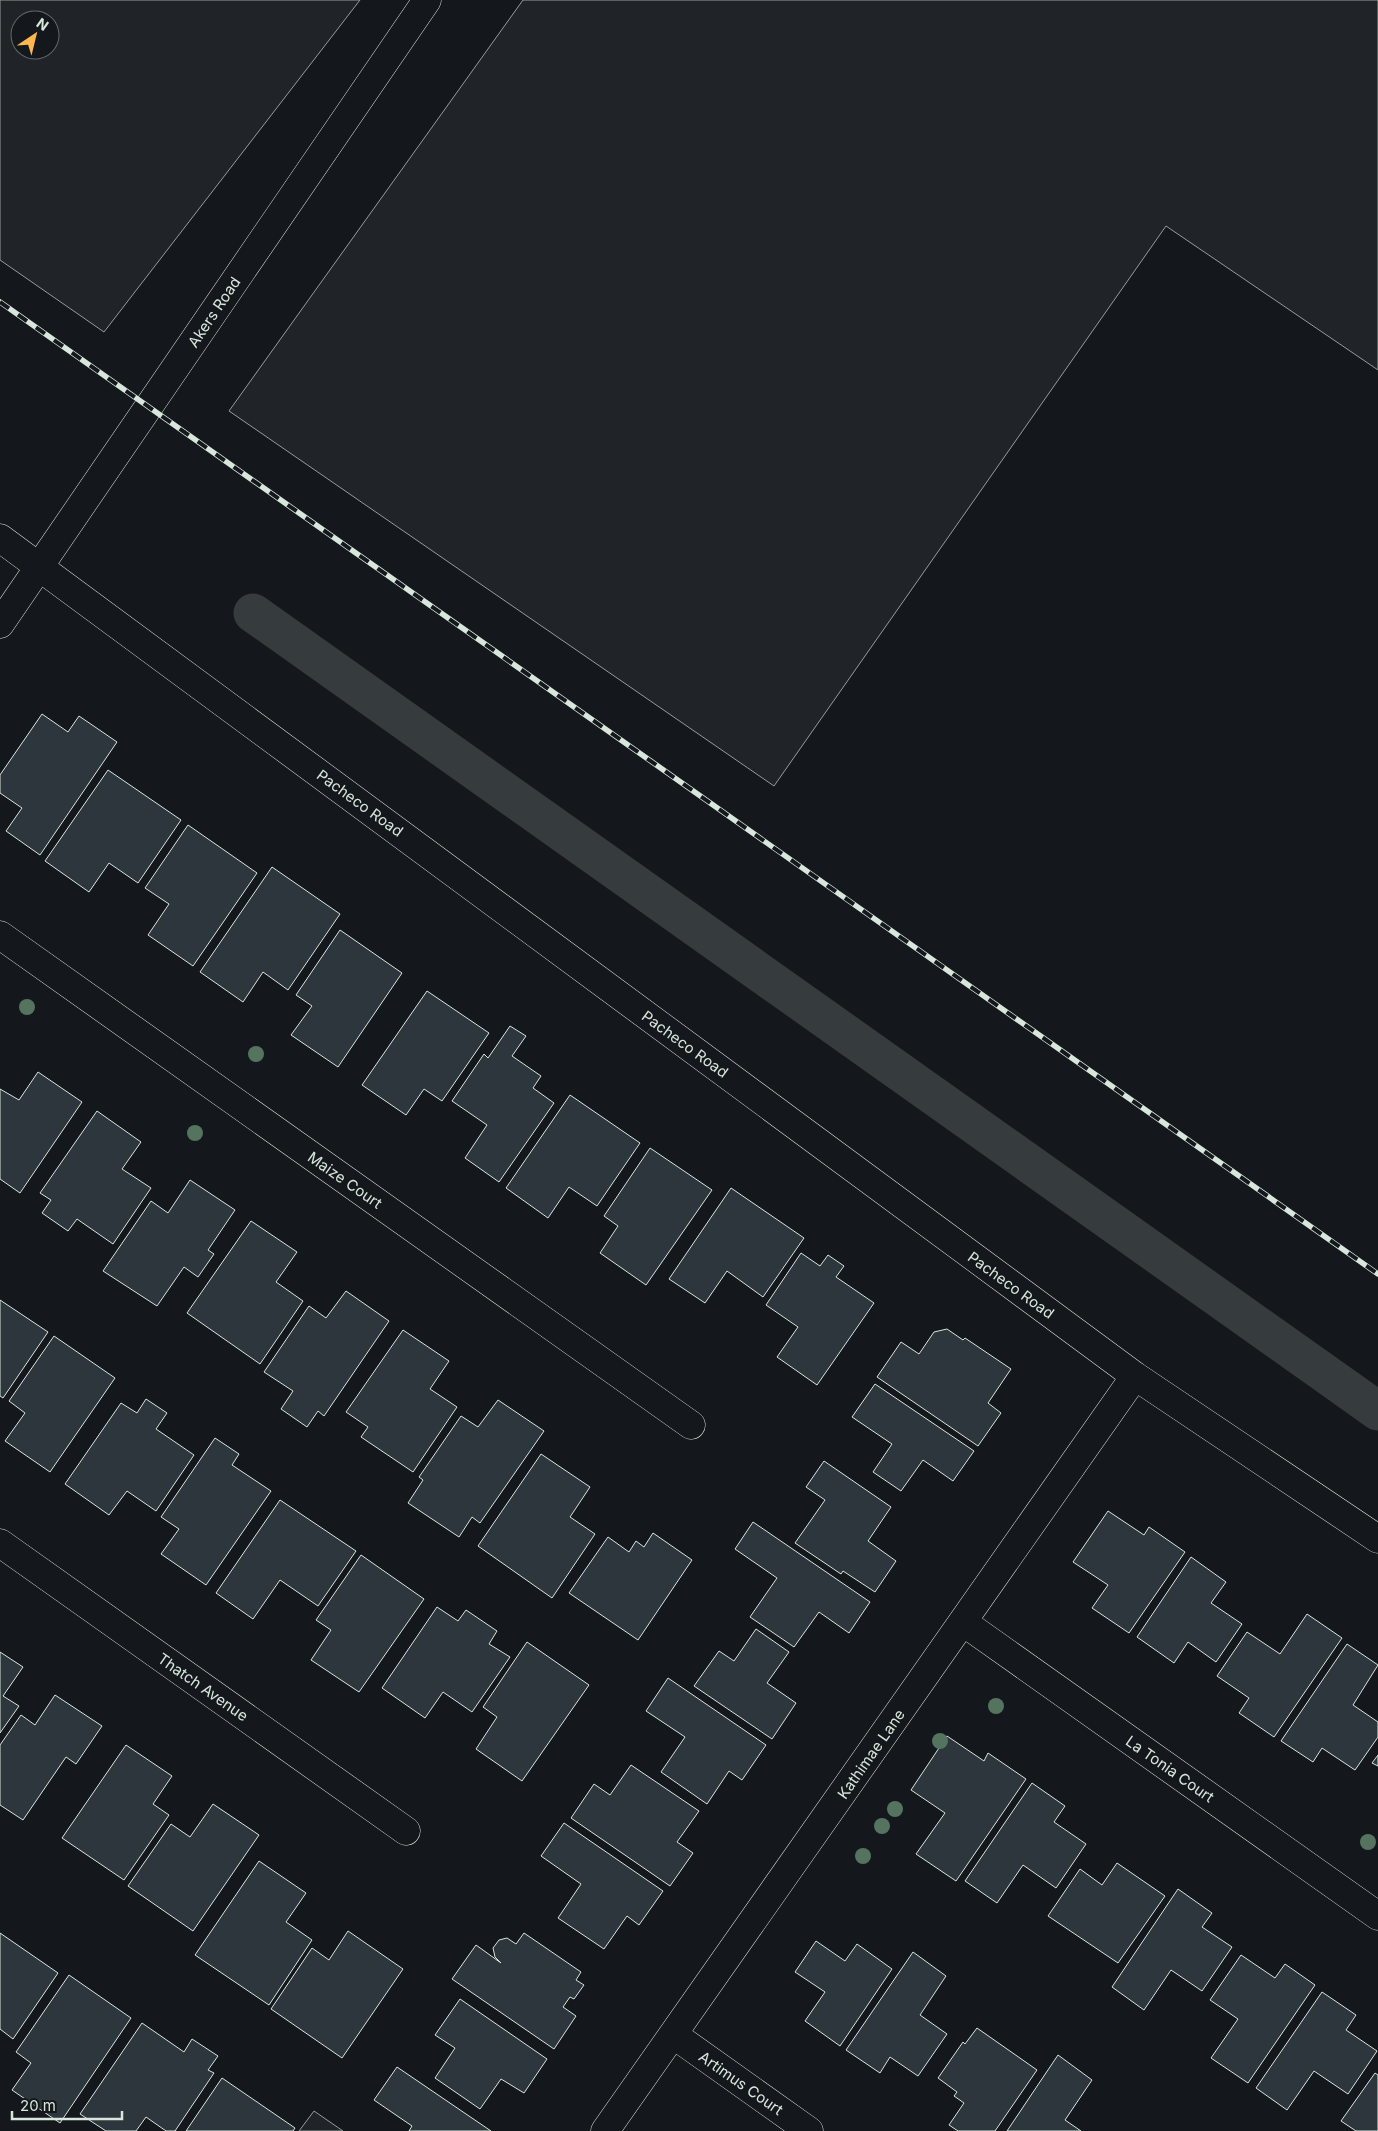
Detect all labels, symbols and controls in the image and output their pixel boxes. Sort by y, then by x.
north arrow [10,10,60,60]
text: N [33,14,52,34]
street label: Akers Road [183,273,245,351]
street label: Pacheco Road [313,765,407,841]
street label: Pacheco Road [638,1006,732,1082]
street label: Maize Court [304,1147,386,1213]
street label: Pacheco Road [964,1247,1058,1323]
street label: Thatch Avenue [154,1649,252,1725]
street label: Kathimae Lane [833,1706,909,1802]
street label: La Tonia Court [1122,1732,1218,1806]
street label: Artimus Court [695,2047,787,2119]
scale bar [12,2088,122,2120]
text: 20 m [20,2096,56,2115]

